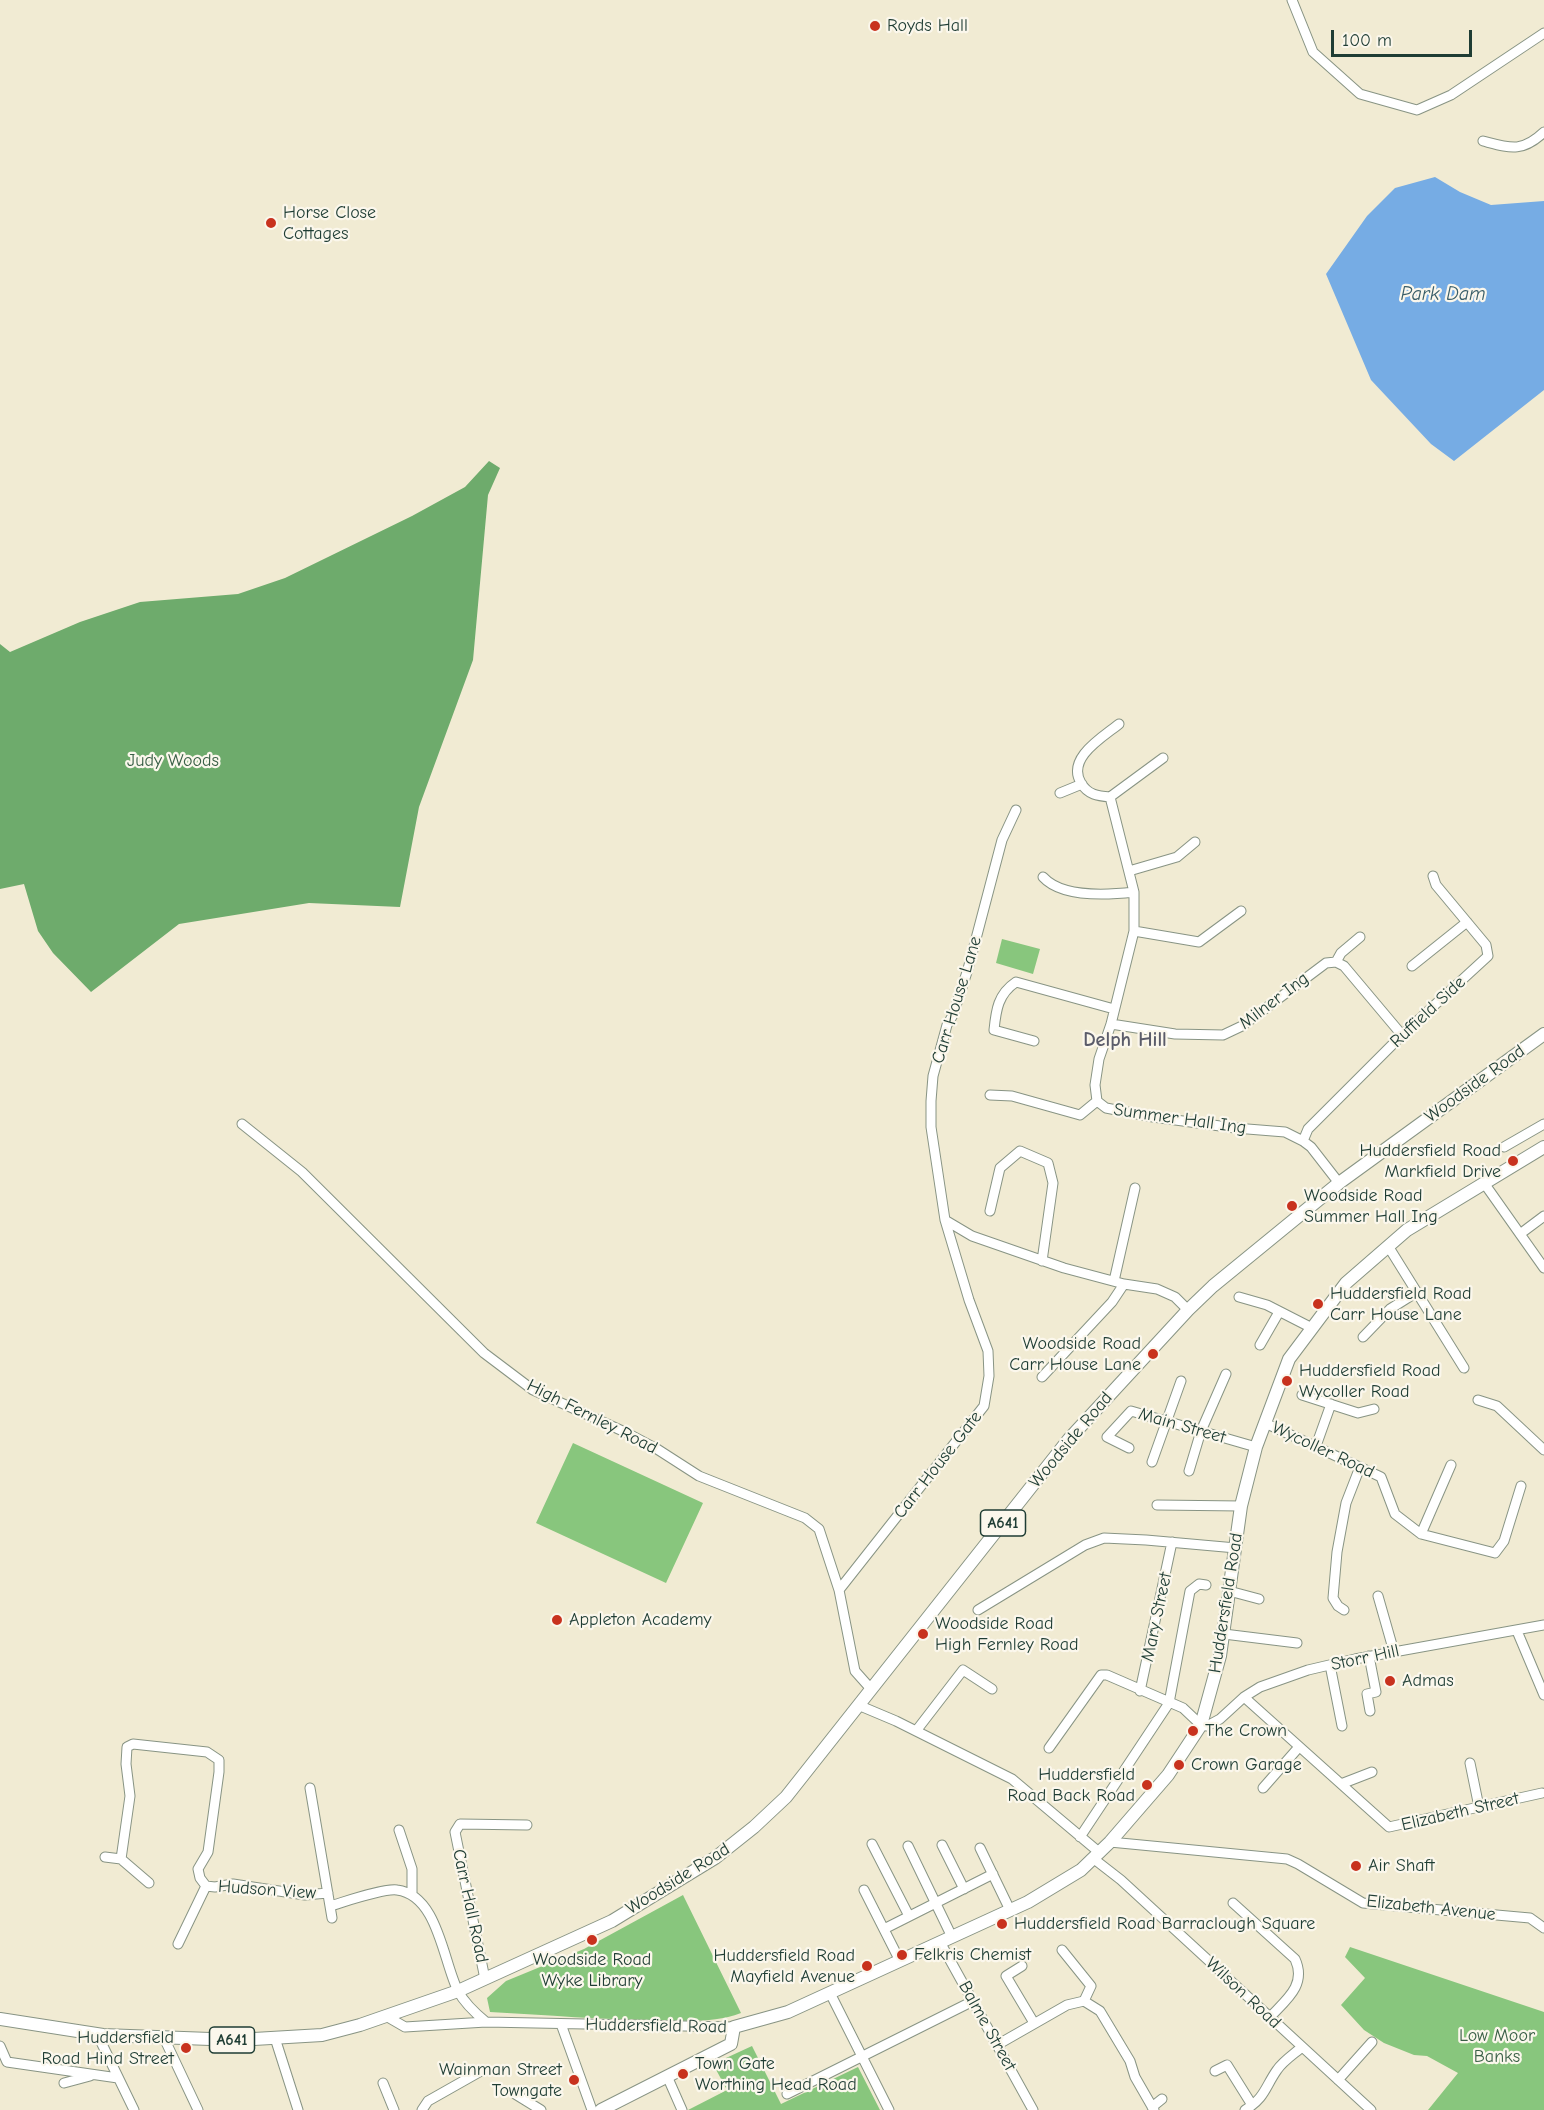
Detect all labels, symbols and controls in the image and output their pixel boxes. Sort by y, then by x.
place label: Royds Hall [887,15,968,37]
scale bar [1334,18,1475,56]
marker: Royds Hall [868,19,882,33]
text: 100 m [1342,30,1392,51]
place label: Horse Close Cottages [283,202,376,244]
marker: Horse Close Cottages [264,216,278,230]
water label: Park Dam [1400,282,1486,306]
park label: Judy Woods [127,750,219,772]
street label: Carr House Lane [927,934,987,1066]
street label: Milner Ing [1235,968,1313,1034]
street label: Ruffield Side [1386,972,1470,1052]
district label: Delph Hill [1083,1028,1167,1052]
street label: Woodside Road [1421,1040,1529,1128]
street label: Summer Hall Ing [1112,1099,1248,1139]
place label: Huddersfield Road Markfield Drive [1359,1140,1501,1182]
marker: Huddersfield Road Markfield Drive [1506,1154,1520,1168]
place label: Woodside Road Summer Hall Ing [1304,1185,1438,1228]
marker: Woodside Road Summer Hall Ing [1285,1199,1299,1213]
place label: Huddersfield Road Carr House Lane [1330,1283,1472,1326]
marker: Huddersfield Road Carr House Lane [1311,1297,1325,1311]
place label: Woodside Road Carr House Lane [1009,1333,1141,1376]
marker: Woodside Road Carr House Lane [1146,1347,1160,1361]
place label: Huddersfield Road Wycoller Road [1299,1360,1441,1402]
marker: Huddersfield Road Wycoller Road [1280,1374,1294,1388]
street label: High Fernley Road [523,1375,661,1459]
street label: Woodside Road [1025,1388,1117,1492]
street label: Main Street [1136,1403,1228,1449]
street label: Carr House Gate [889,1407,987,1523]
street label: Wycoller Road [1268,1417,1378,1483]
road number: A641 [980,1510,1026,1536]
street label: Huddersfield Road [1204,1531,1248,1675]
street label: Mary Street [1137,1570,1177,1664]
place label: Appleton Academy [569,1609,712,1631]
marker: Appleton Academy [550,1613,564,1627]
place label: Woodside Road High Fernley Road [935,1613,1079,1656]
marker: Woodside Road High Fernley Road [916,1627,930,1641]
street label: Storr Hill [1329,1640,1401,1676]
place label: Admas [1402,1670,1454,1692]
marker: Admas [1383,1674,1397,1688]
place label: The Crown [1205,1720,1287,1742]
marker: The Crown [1186,1724,1200,1738]
place label: Crown Garage [1191,1754,1302,1776]
marker: Crown Garage [1172,1758,1186,1772]
place label: Huddersfield Road Back Road [1007,1764,1135,1806]
marker: Huddersfield Road Back Road [1140,1778,1154,1792]
street label: Elizabeth Street [1399,1788,1521,1836]
street label: Woodside Road [622,1838,734,1920]
street label: Carr Hall Road [447,1847,493,1965]
place label: Air Shaft [1368,1855,1435,1877]
marker: Air Shaft [1349,1859,1363,1873]
street label: Hudson View [217,1876,317,1904]
street label: Elizabeth Avenue [1365,1890,1497,1926]
place label: Huddersfield Road Barraclough Square [1014,1913,1315,1935]
marker: Huddersfield Road Barraclough Square [995,1917,1009,1931]
marker: Woodside Road Wyke Library [585,1933,599,1947]
place label: Felkris Chemist [914,1944,1031,1966]
place label: Huddersfield Road Mayfield Avenue [713,1945,855,1988]
marker: Felkris Chemist [895,1948,909,1962]
place label: Woodside Road Wyke Library [533,1949,651,1992]
street label: Wilson Road [1201,1953,1285,2033]
marker: Huddersfield Road Mayfield Avenue [860,1959,874,1973]
street label: Balme Street [953,1977,1021,2075]
street label: Huddersfield Road [585,2014,727,2038]
park label: Low Moor Banks [1459,2025,1535,2068]
place label: Huddersfield Road Hind Street [41,2027,174,2070]
road number: A641 [210,2027,254,2053]
marker: Huddersfield Road Hind Street [179,2041,193,2055]
place label: Town Gate Worthing Head Road [695,2053,857,2096]
place label: Wainman Street Towngate [439,2059,562,2102]
marker: Town Gate Worthing Head Road [676,2067,690,2081]
marker: Wainman Street Towngate [567,2073,581,2087]

